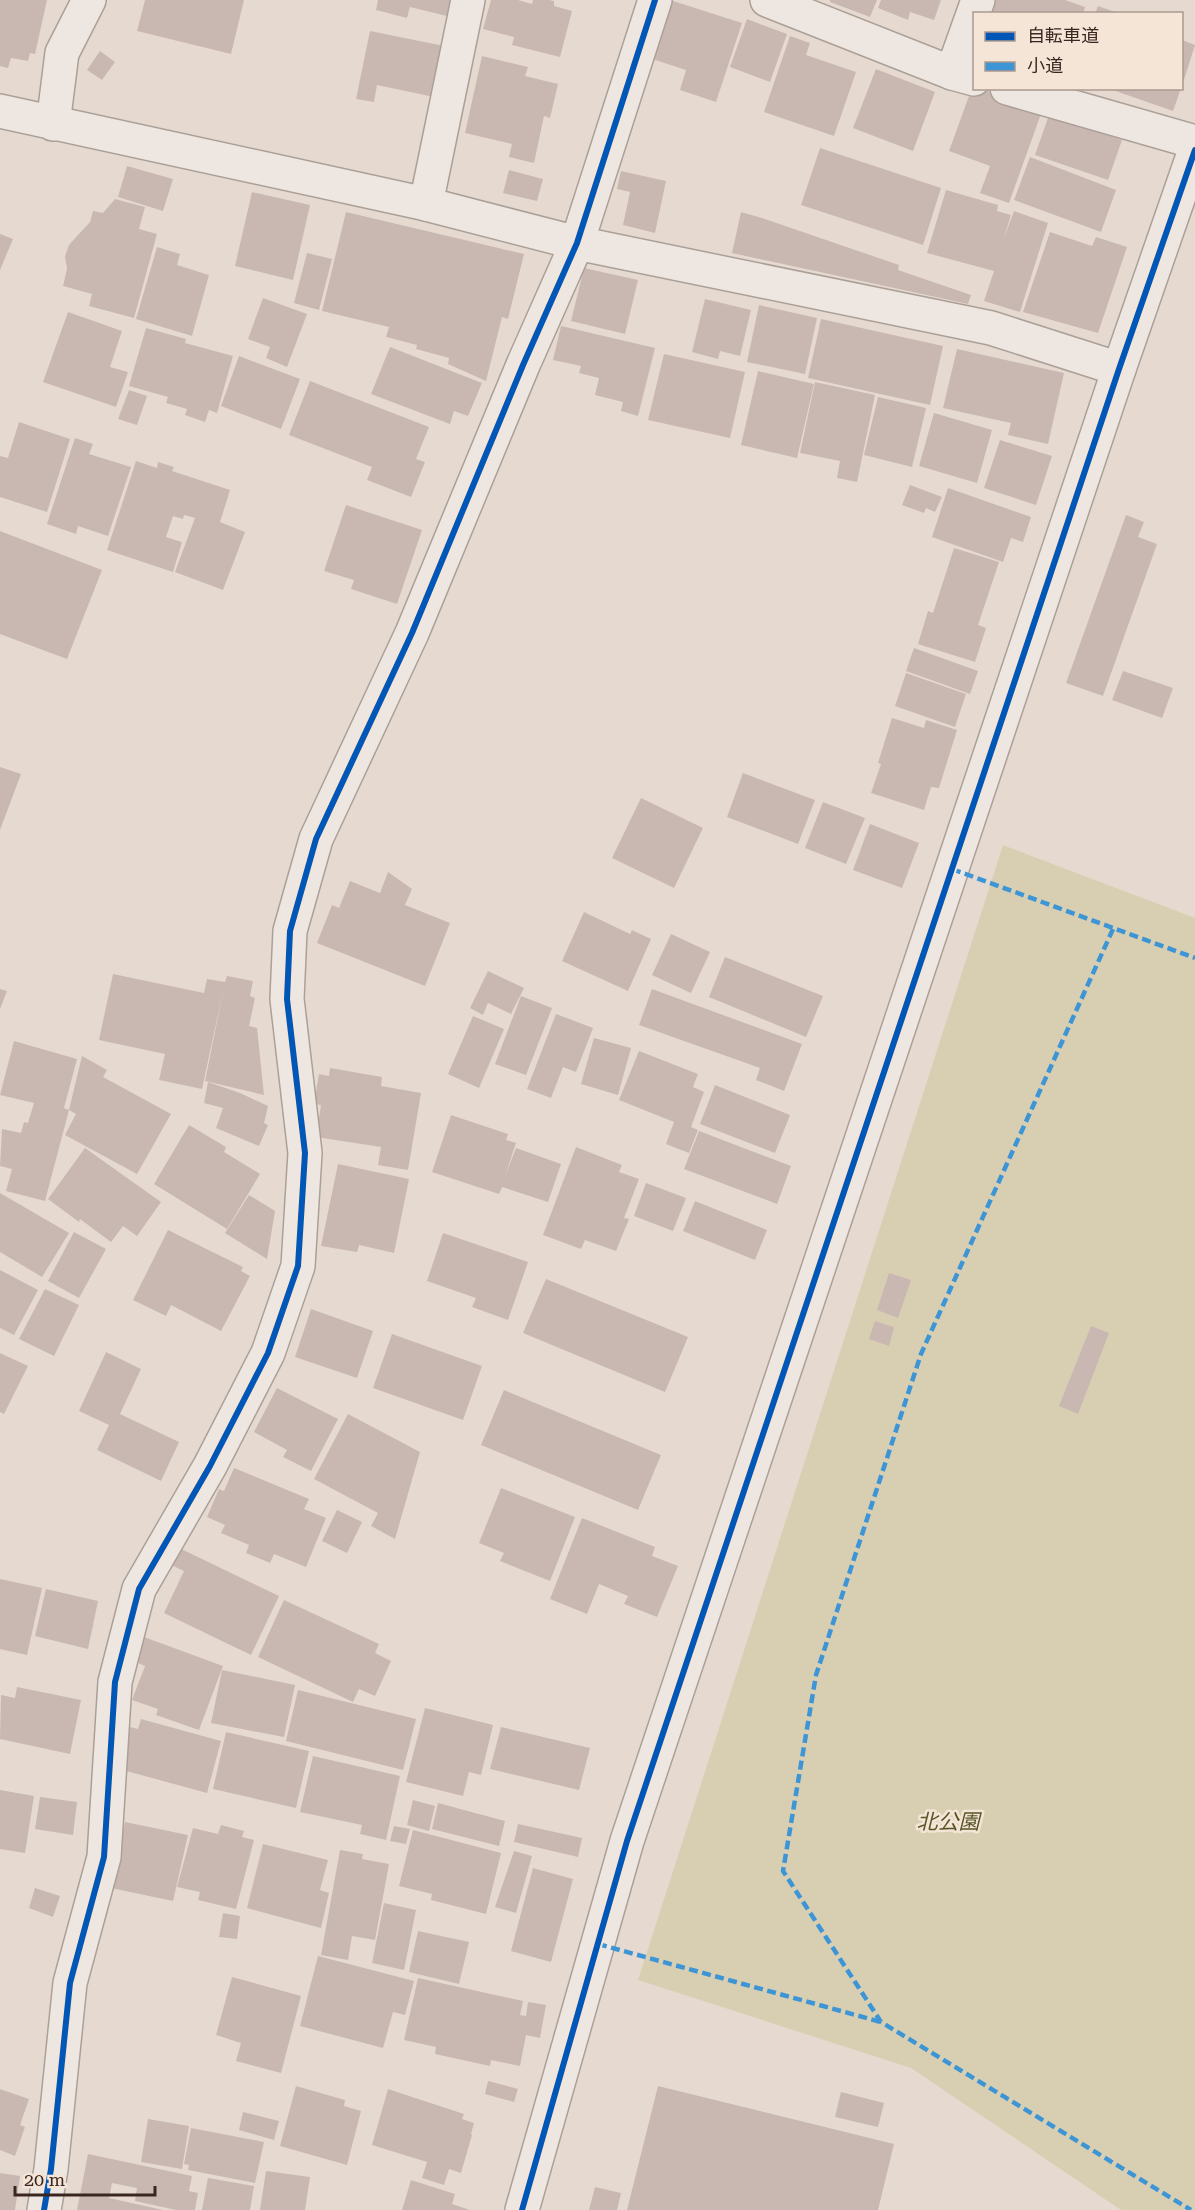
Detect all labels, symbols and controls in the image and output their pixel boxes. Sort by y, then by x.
legend [973,12,1183,90]
text: 自転車道 [1027,25,1099,46]
text: 小道 [1027,55,1063,76]
park label: 北公園 [917,1810,982,1834]
scale bar [15,2159,154,2197]
text: 20 m [24,2169,65,2190]

